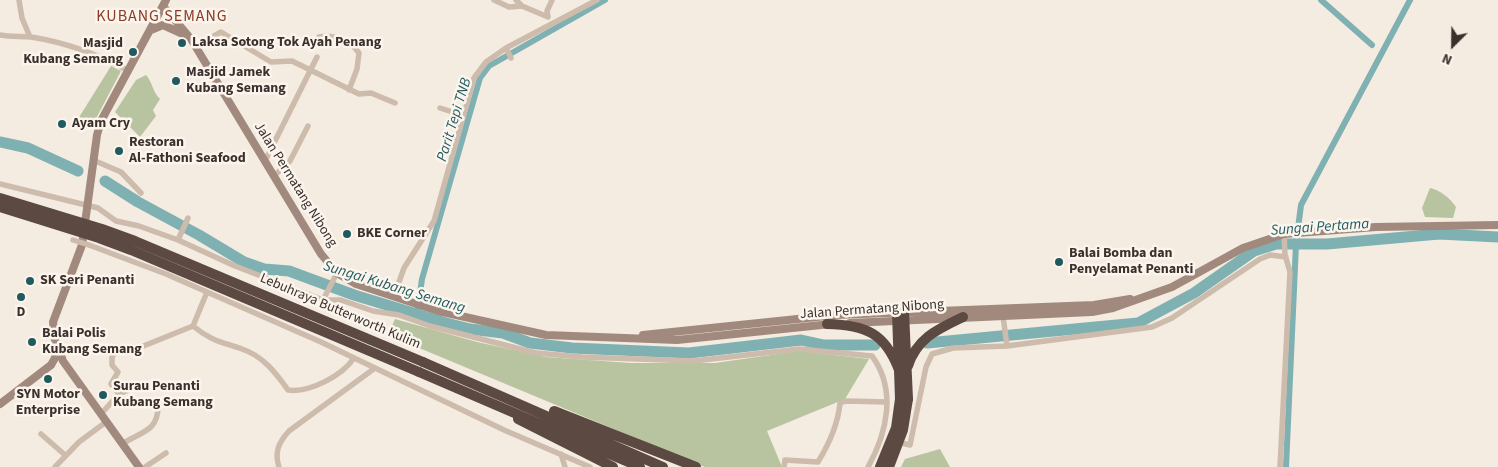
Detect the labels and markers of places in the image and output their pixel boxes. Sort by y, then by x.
place label: Laksa Sotong Tok Ayah Penang [192,35,381,51]
place label: Masjid Kubang Semang [23,36,123,68]
marker: Laksa Sotong Tok Ayah Penang [176,37,188,49]
marker: Masjid Kubang Semang [127,46,139,58]
place label: Masjid Jamek Kubang Semang [186,65,286,98]
marker: Masjid Jamek Kubang Semang [170,75,182,87]
place label: Ayam Cry [72,116,130,132]
marker: Ayam Cry [56,118,68,130]
place label: Restoran Al-Fathoni Seafood [129,135,246,168]
marker: Restoran Al-Fathoni Seafood [113,145,125,157]
place label: BKE Corner [357,226,427,242]
marker: BKE Corner [341,228,353,240]
place label: Balai Bomba dan Penyelamat Penanti [1069,246,1193,278]
marker: Balai Bomba dan Penyelamat Penanti [1053,256,1065,268]
place label: SK Seri Penanti [40,273,134,289]
marker: SK Seri Penanti [24,275,36,287]
marker: D [15,291,27,303]
place label: D [17,305,25,321]
place label: Balai Polis Kubang Semang [42,326,142,358]
marker: Balai Polis Kubang Semang [26,336,38,348]
marker: SYN Motor Enterprise [42,373,54,385]
place label: Surau Penanti Kubang Semang [113,379,213,412]
place label: SYN Motor Enterprise [16,387,80,420]
marker: Surau Penanti Kubang Semang [97,389,109,401]

